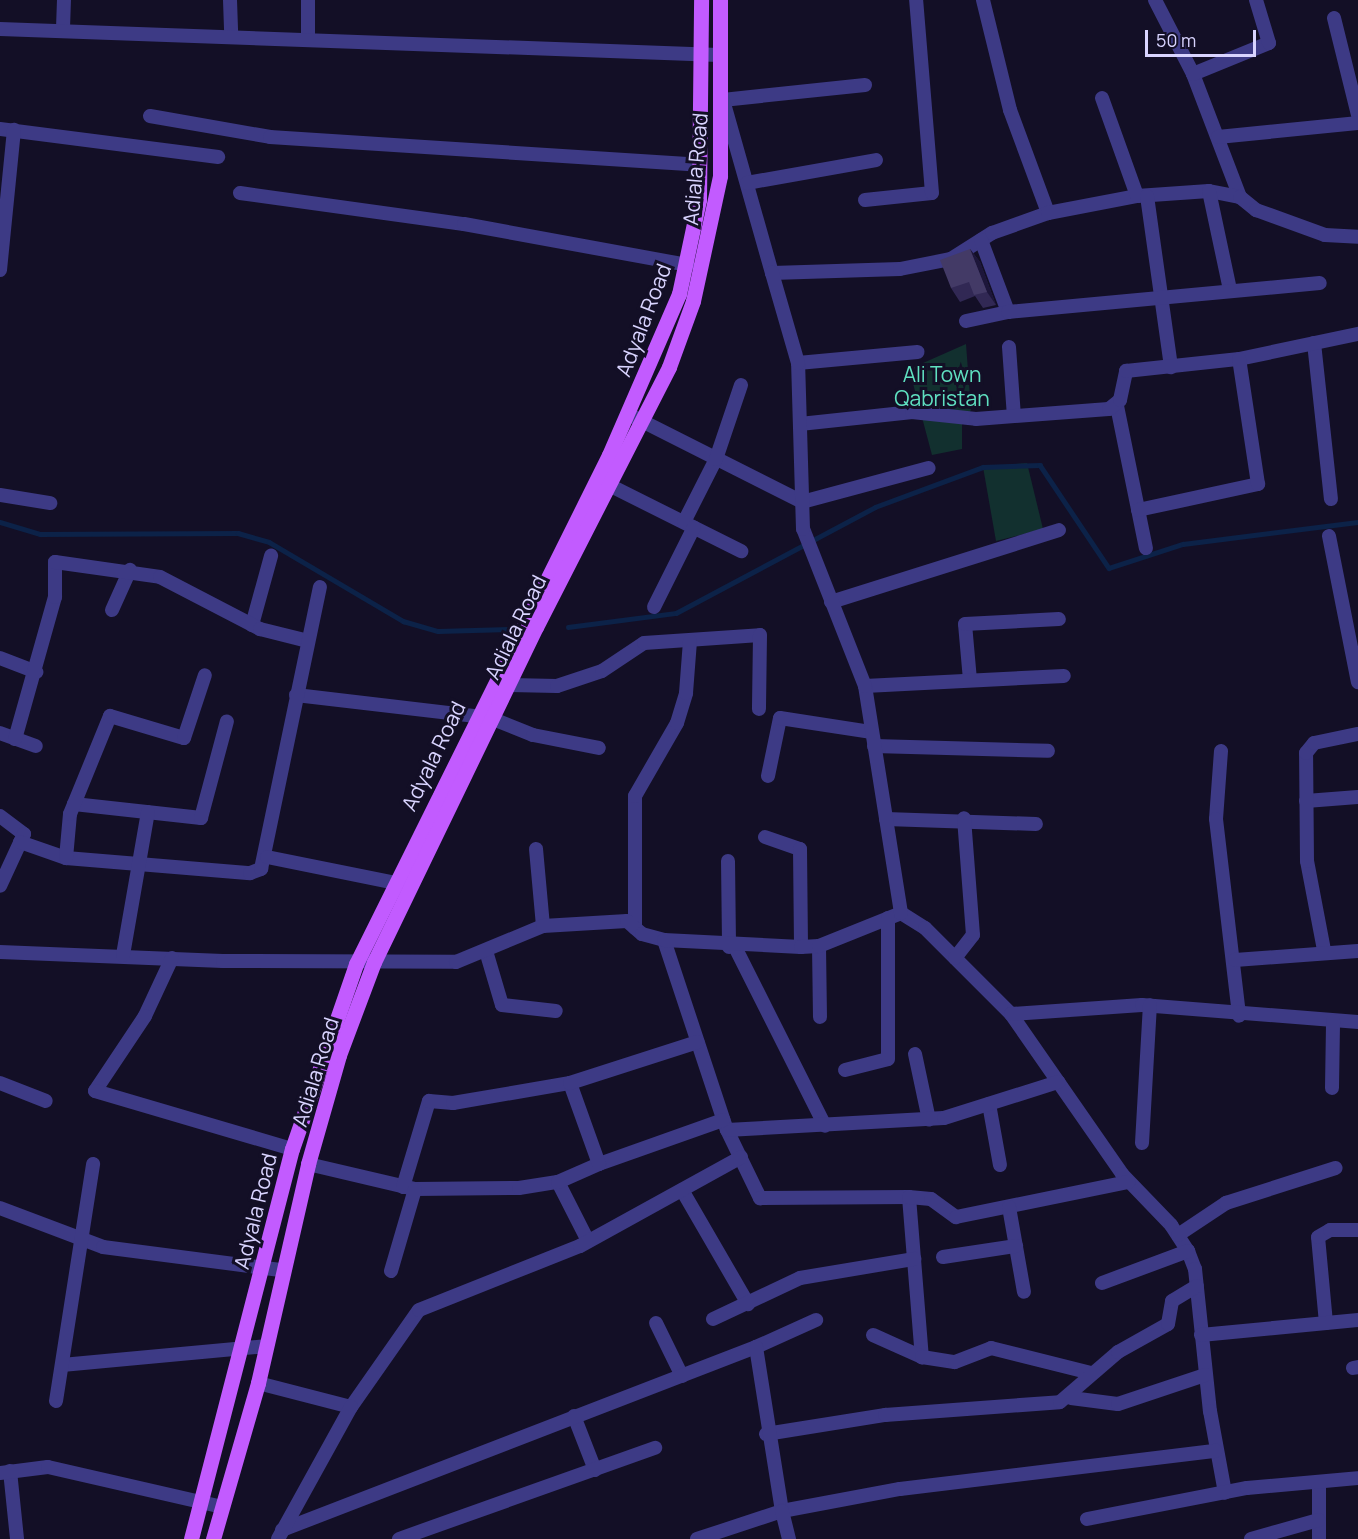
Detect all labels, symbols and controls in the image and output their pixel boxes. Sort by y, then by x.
scale bar [1148,18,1259,56]
text: 50 m [1156,28,1196,52]
street label: Adiala Road [678,112,712,226]
street label: Adyala Road [610,260,676,380]
park label: Ali Town Qabristan [894,361,990,411]
street label: Adiala Road [479,571,551,683]
street label: Adyala Road [396,697,470,815]
street label: Adiala Road [286,1014,344,1130]
street label: Adyala Road [228,1150,282,1272]

